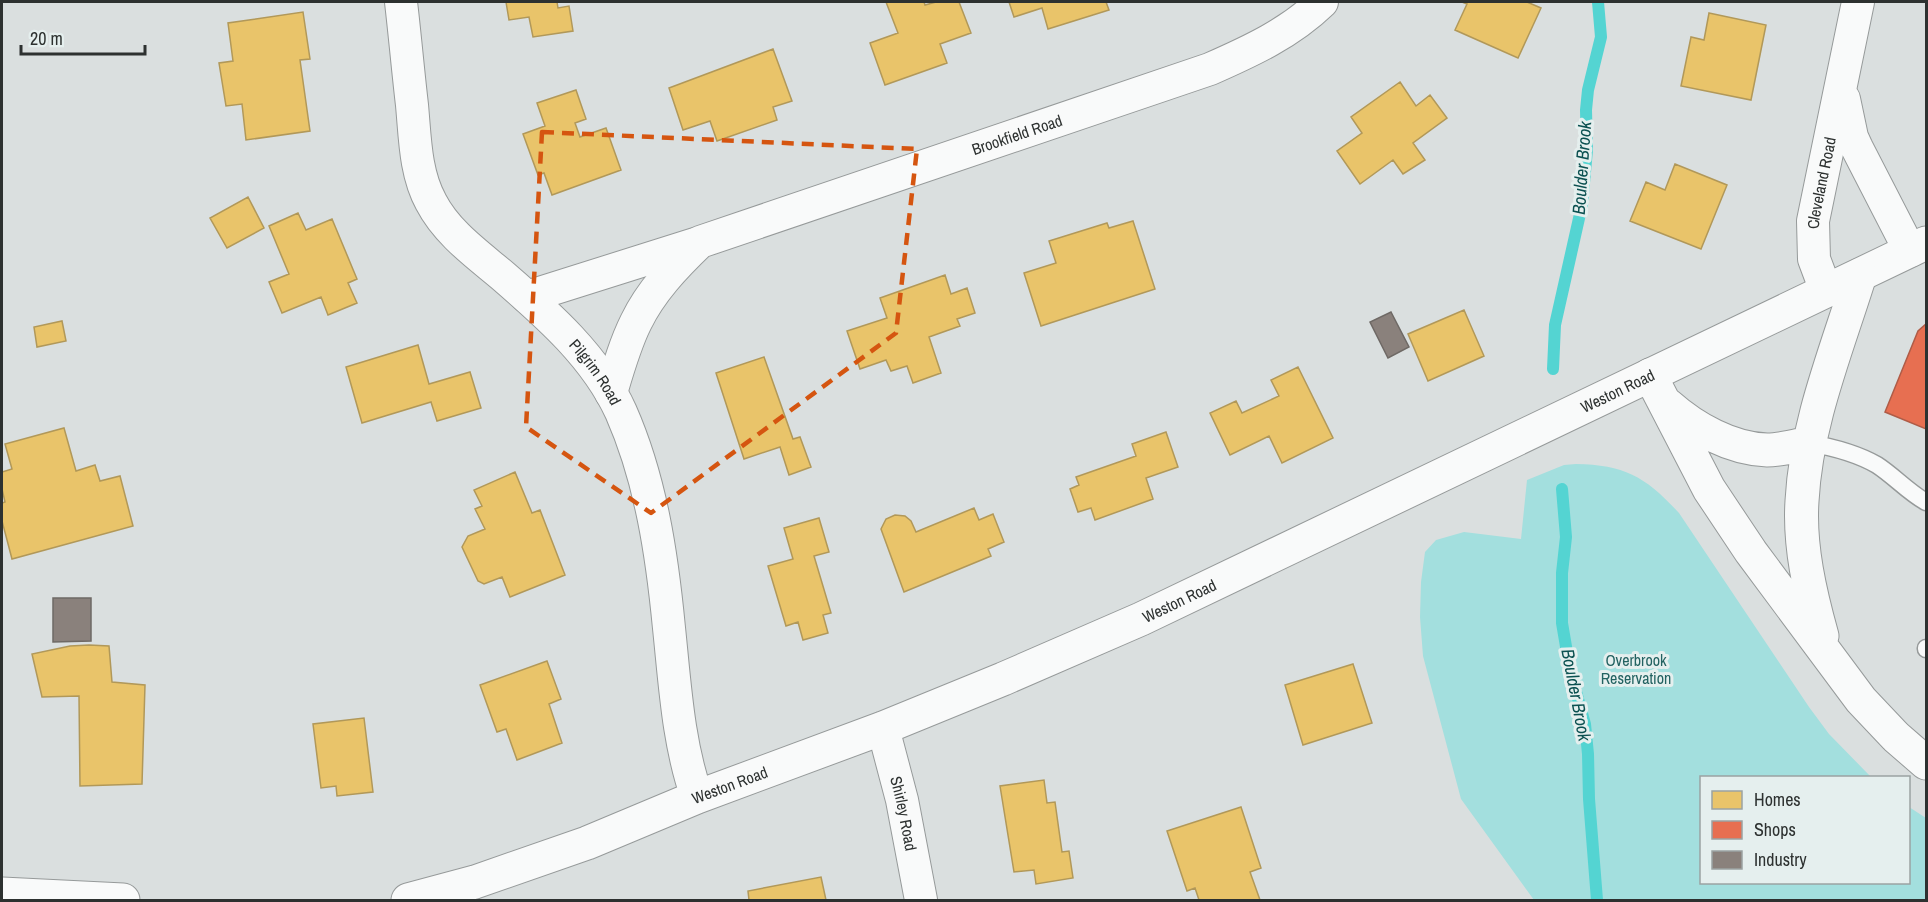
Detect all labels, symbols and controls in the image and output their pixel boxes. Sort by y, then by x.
scale bar [21,18,146,56]
text: 20 m [30,26,63,51]
street label: Brookfield Road [969,109,1065,160]
water label: Boulder Brook [1566,120,1597,215]
street label: Cleveland Road [1802,135,1841,229]
street label: Pilgrim Road [564,334,627,409]
street label: Weston Road [1577,364,1658,418]
street label: Weston Road [1139,574,1220,628]
water label: Boulder Brook [1555,647,1598,744]
park label: Overbrook Reservation [1601,649,1671,689]
street label: Weston Road [689,761,771,809]
street label: Shirley Road [885,774,922,853]
legend [1700,776,1910,884]
text: Homes [1754,787,1801,812]
text: Shops [1754,817,1796,842]
text: Industry [1754,847,1807,872]

